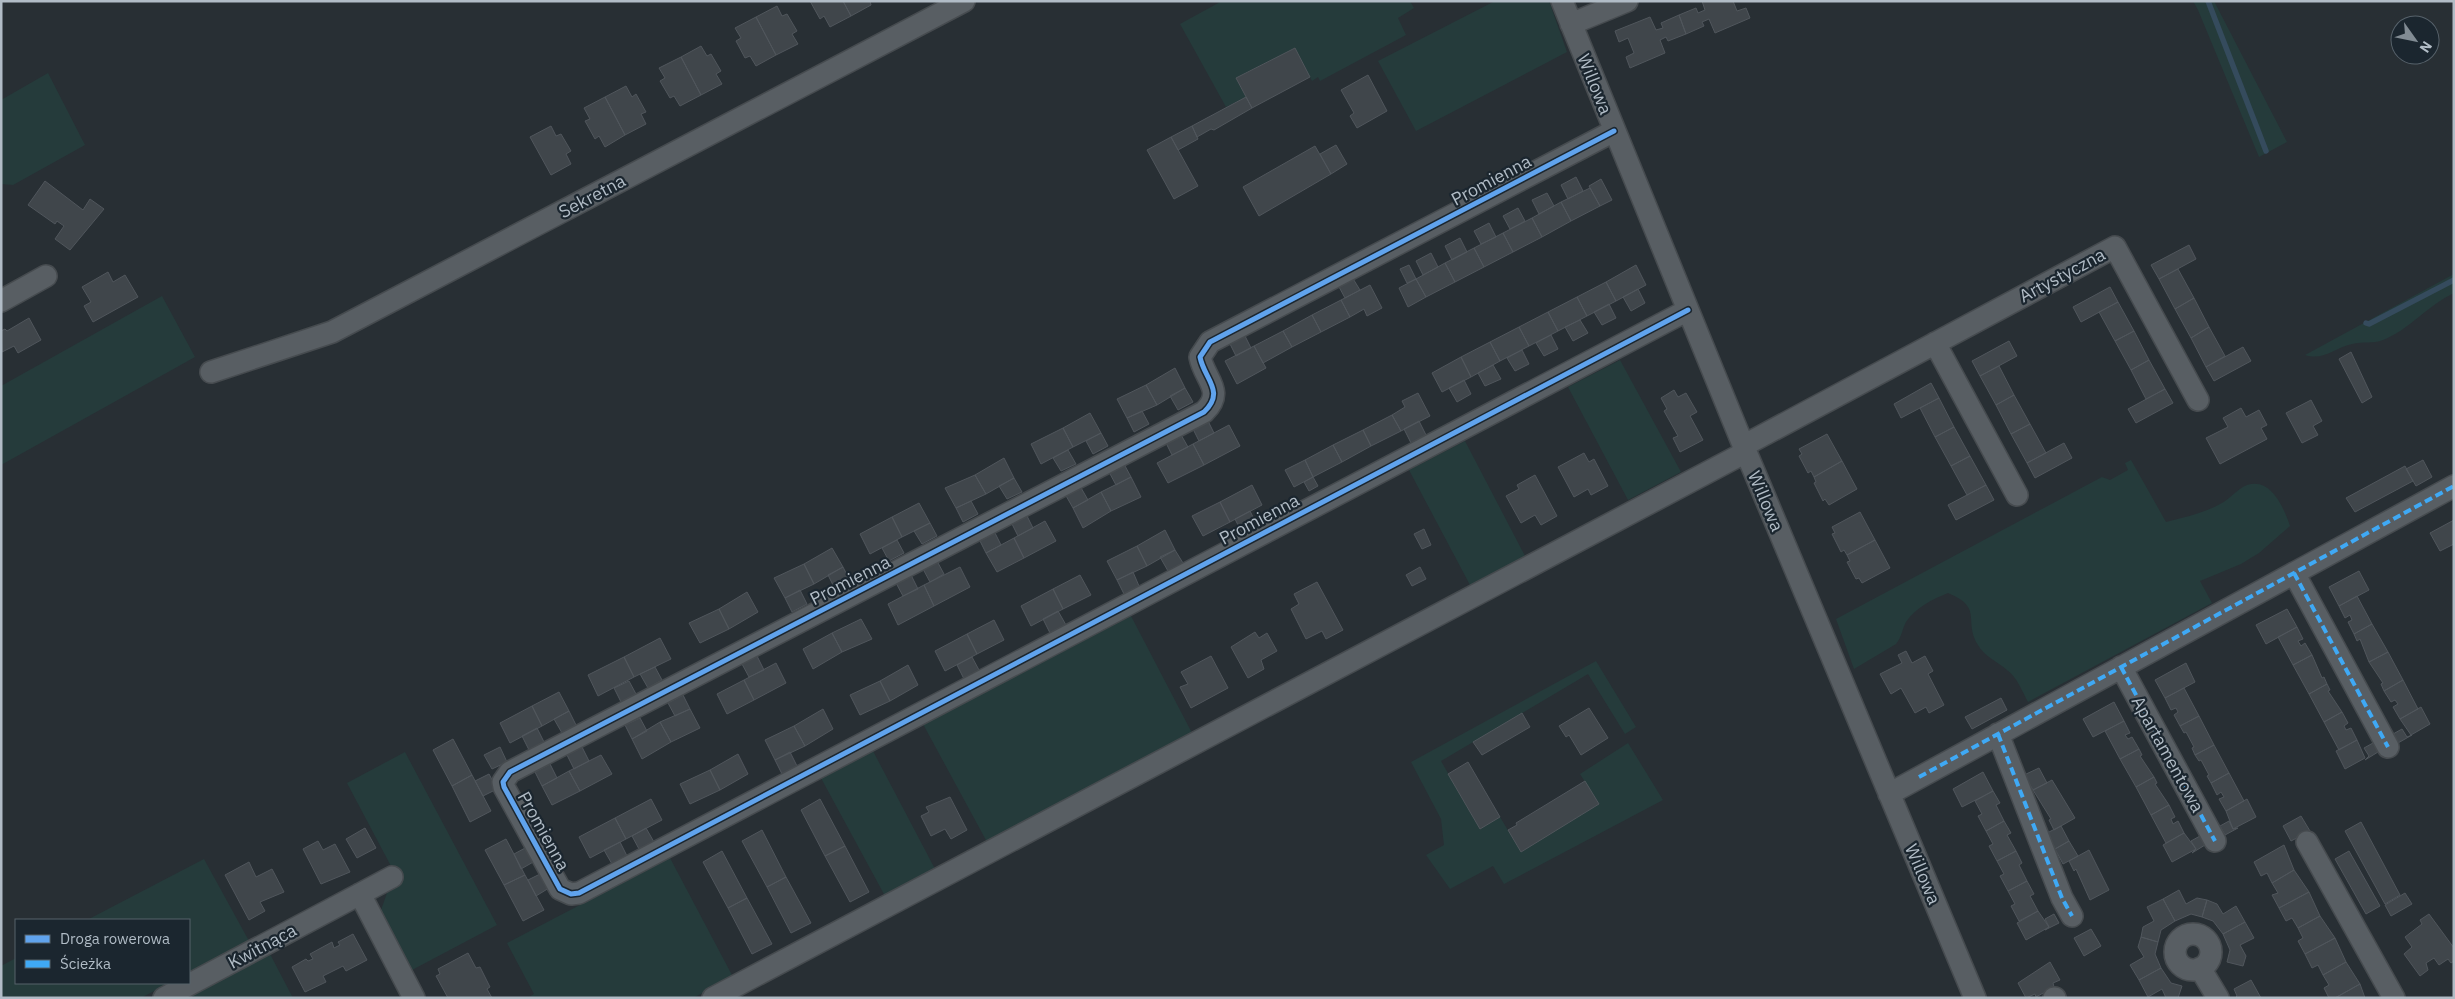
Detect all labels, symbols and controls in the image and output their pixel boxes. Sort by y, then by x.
north arrow [2390,15,2440,65]
text: N [2416,38,2436,56]
street label: Willowa [1572,50,1618,118]
street label: Promienna [1447,149,1535,211]
street label: Sekretna [555,169,630,223]
street label: Artystyczna [2015,242,2109,307]
street label: Willowa [1743,467,1789,535]
street label: Promienna [1215,488,1303,550]
street label: Promienna [806,550,895,610]
street label: Apartamentowa [2127,692,2210,817]
street label: Promienna [513,787,575,875]
street label: Willowa [1900,840,1946,908]
street label: Kwitnąca [224,918,301,974]
legend [15,919,190,984]
text: Droga rowerowa [60,929,170,948]
text: Ścieżka [60,954,111,973]

